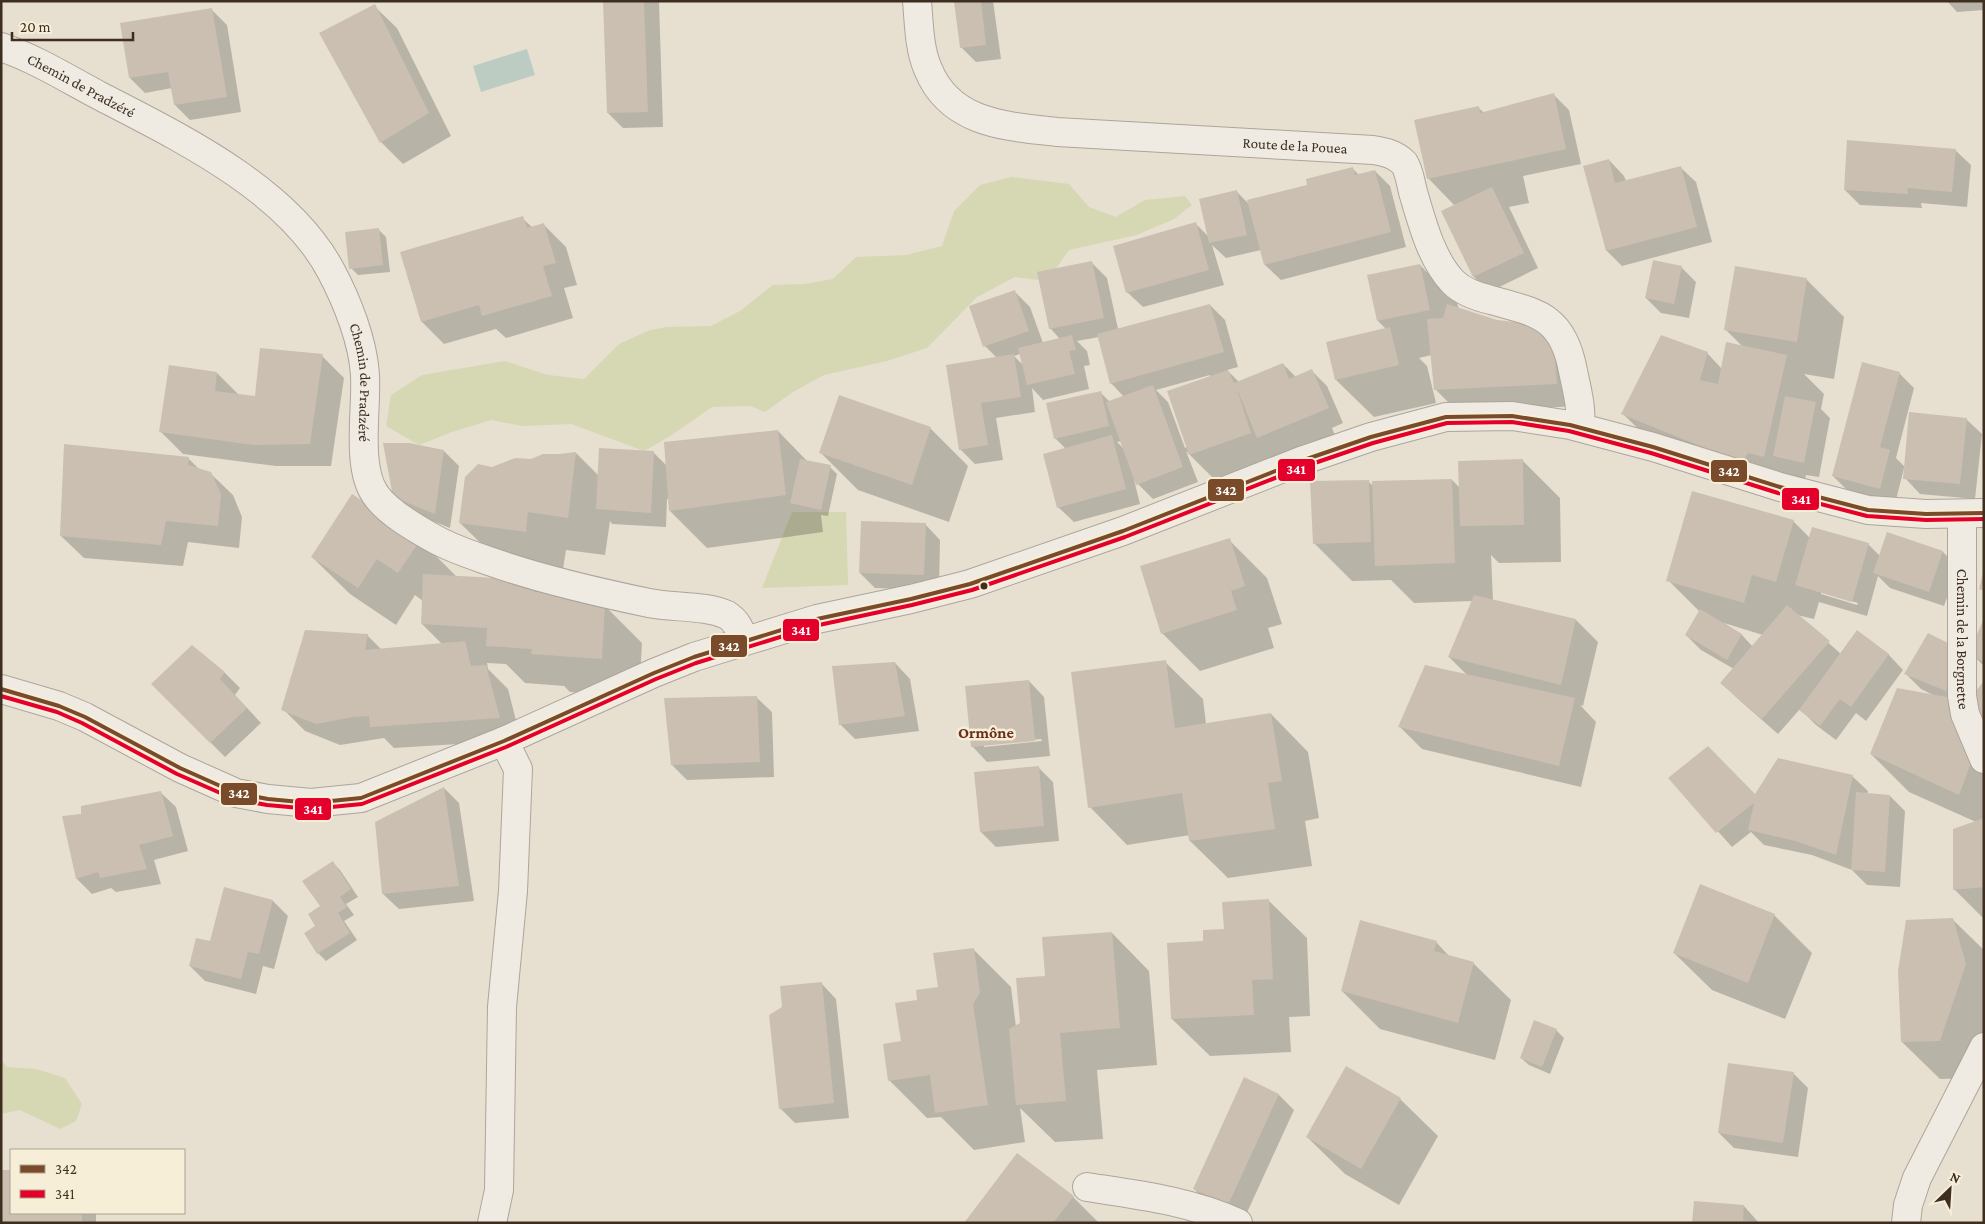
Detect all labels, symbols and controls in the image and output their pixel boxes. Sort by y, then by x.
scale bar [12,10,134,42]
text: 20 m [20,19,51,35]
street label: Chemin de Pradzéré [25,51,138,121]
street label: Route de la Pouea [1242,135,1348,157]
street label: Chemin de Pradzéré [346,321,373,442]
line badge: 341 [1277,458,1316,482]
line badge: 342 [1710,459,1748,483]
text: 341 [1286,461,1306,477]
text: 342 [1718,463,1740,479]
line badge: 342 [1207,478,1245,502]
text: 342 [1215,482,1237,498]
line badge: 341 [1781,487,1820,511]
text: 341 [1791,491,1811,507]
street label: Chemin de la Borgnette [1953,569,1972,711]
unlabelled marker [979,581,989,591]
line badge: 341 [782,618,820,642]
text: 341 [791,622,811,638]
line badge: 342 [710,634,748,658]
text: 342 [718,638,740,654]
district label: Ormône [958,724,1015,741]
line badge: 342 [220,782,258,806]
text: 342 [228,785,250,801]
line badge: 341 [294,797,332,821]
text: 341 [303,801,323,817]
legend [10,1149,185,1214]
text: 342 [55,1161,77,1177]
north arrow [1925,1164,1975,1214]
text: N [1948,1168,1964,1187]
text: 341 [55,1186,75,1202]

